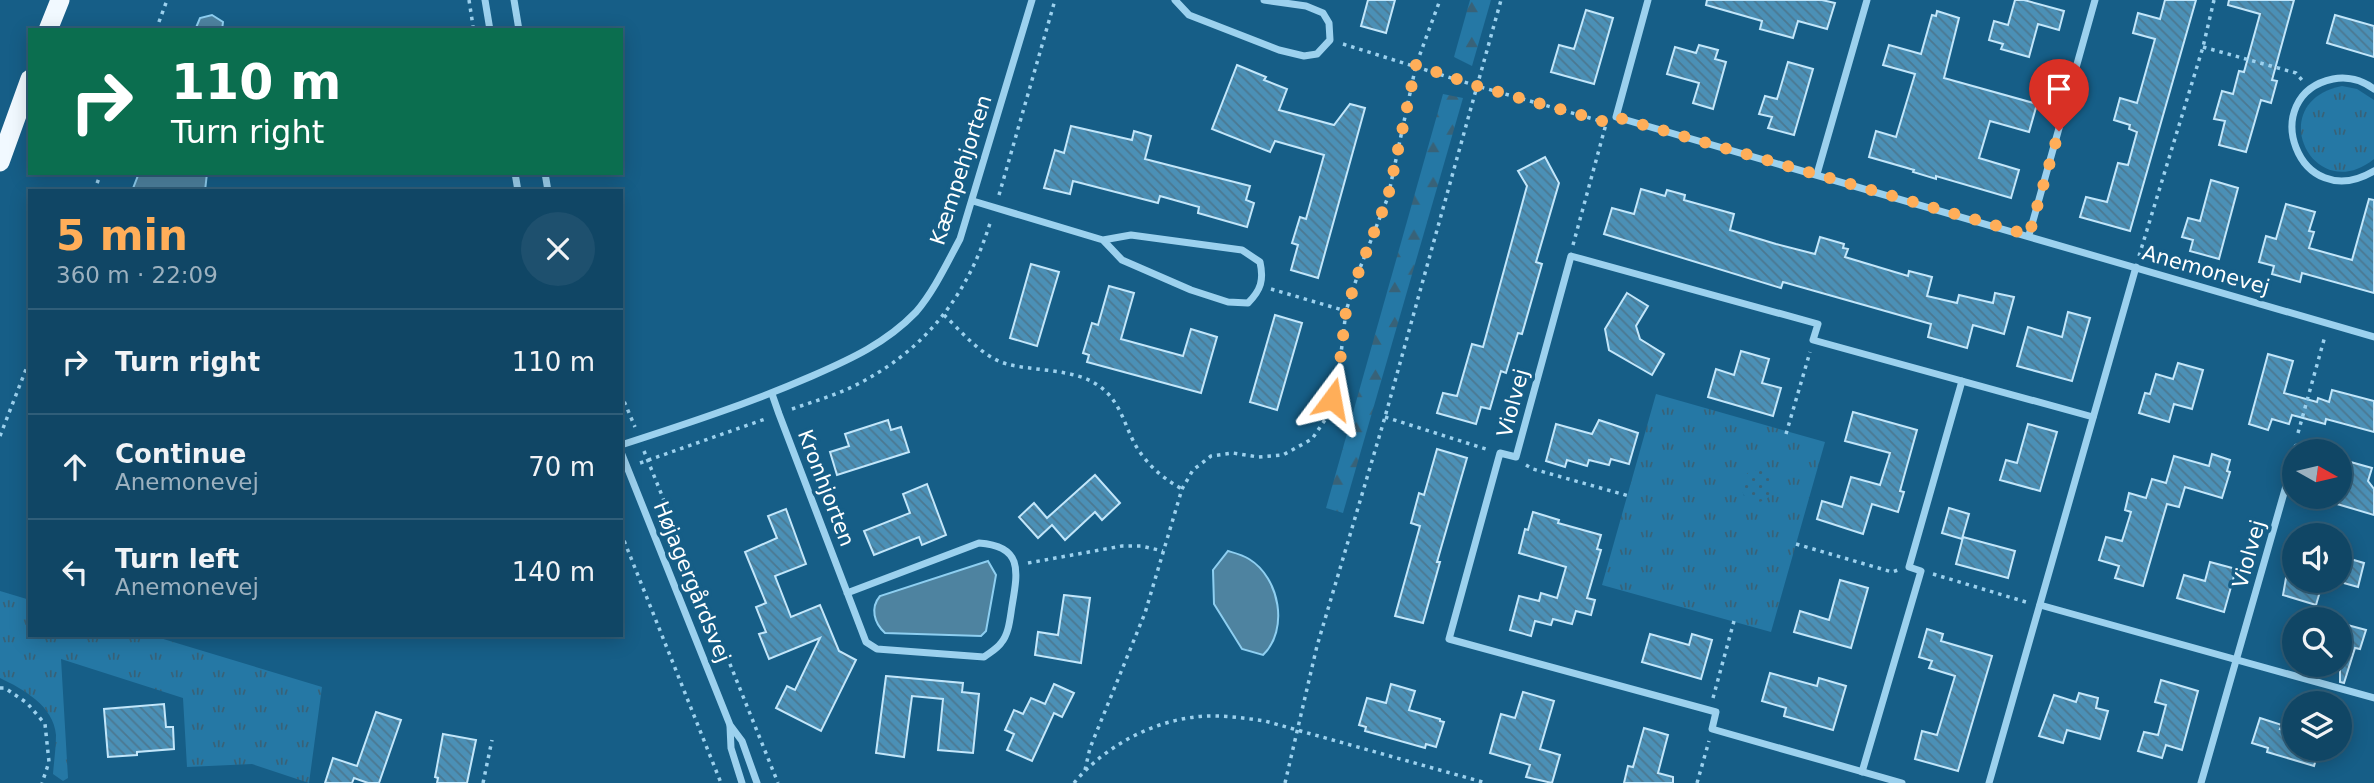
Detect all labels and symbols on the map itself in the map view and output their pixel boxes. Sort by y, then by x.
pin [2029,59,2089,131]
street label: Kæmpehjorten [925,92,997,248]
street label: Anemonevej [2140,240,2272,300]
position arrow [1295,362,1369,436]
street label: Violvej [1492,366,1534,440]
street label: Kronhjorten [793,426,859,550]
north arrow [2282,439,2352,509]
street label: Højagergårdsvej [649,497,736,666]
street label: Violvej [2228,517,2270,591]

